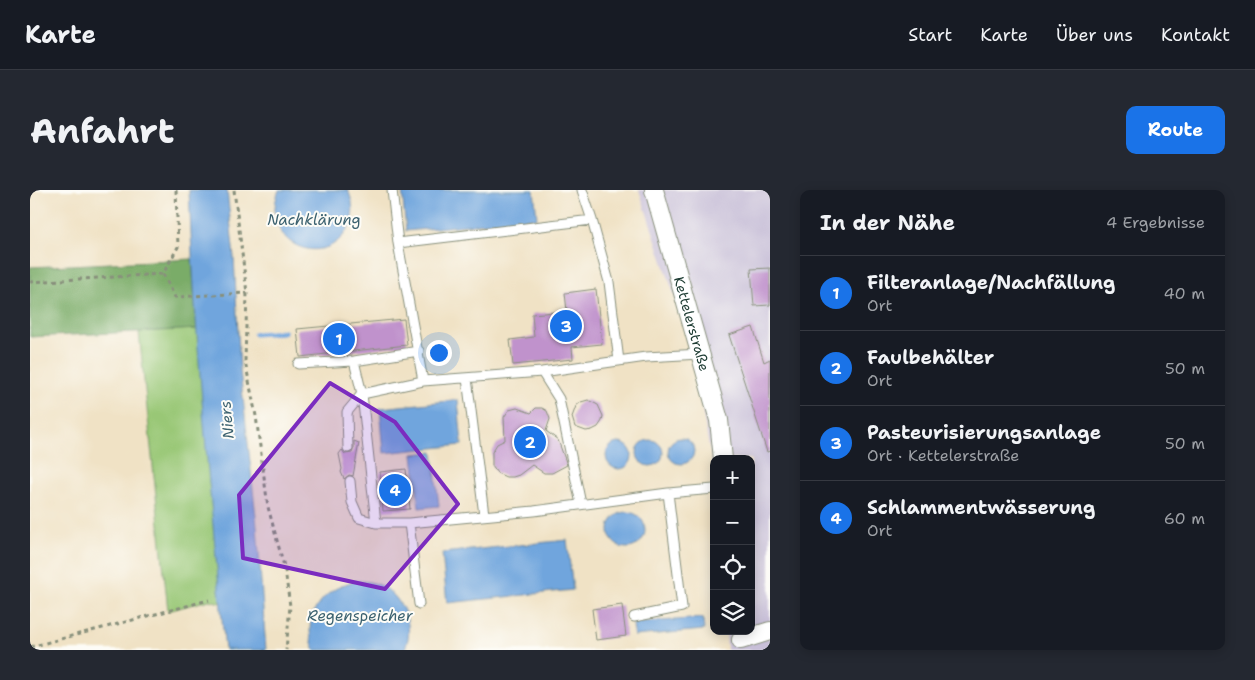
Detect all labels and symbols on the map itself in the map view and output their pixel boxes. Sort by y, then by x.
water label: Nachklärung [267,210,361,230]
street label: Kettelerstraße [670,274,714,373]
pin: 3 [550,307,582,345]
pin: 1 [323,320,355,358]
your location [426,340,452,366]
water label: Niers [215,400,239,440]
pin: 2 [514,423,546,461]
pin: 4 [379,471,411,509]
water label: Regenspeicher [307,606,414,626]

